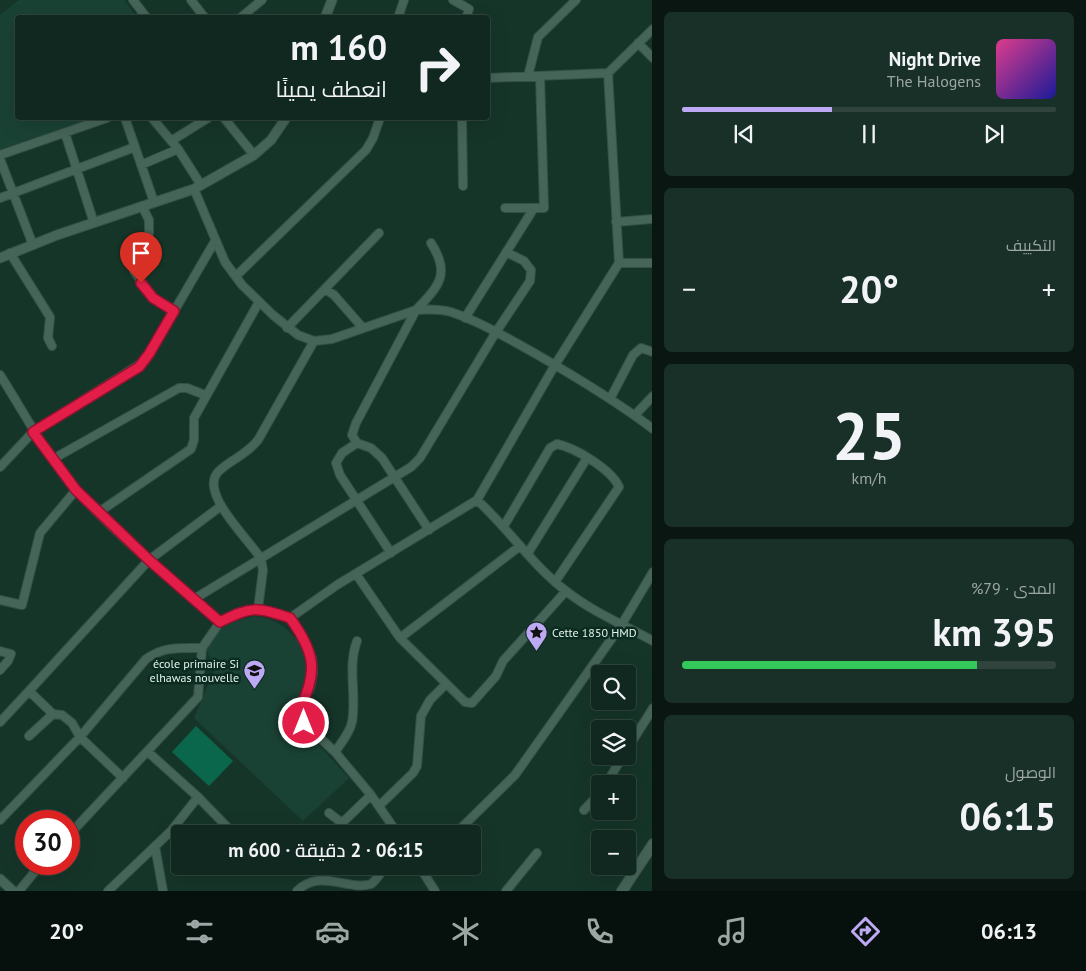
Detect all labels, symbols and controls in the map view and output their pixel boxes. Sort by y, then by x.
text: 160 m [290,24,387,70]
icon: right [405,35,470,100]
text: Night Drive [889,47,981,71]
text: The Halogens [887,71,981,91]
text: انعطف يمينًا [276,75,387,103]
icon: previous [730,120,758,148]
icon: pause [855,120,883,148]
icon: next [980,120,1008,148]
pin [120,232,162,283]
text: التكييف [1006,235,1056,255]
icon: arrive [127,239,155,267]
text: 20° [839,264,899,313]
text: − [682,270,696,307]
text: + [1042,270,1056,307]
text: 25 [832,393,906,477]
text: km/h [851,468,887,488]
text: المدى · 79% [971,578,1056,598]
text: 395 km [932,607,1056,656]
place icon: Cette 1850 HMD [524,621,548,652]
place label: Cette 1850 HMD [552,625,637,640]
place label: école primaire Si elhawas nouvelle [150,656,239,685]
school or university icon: école primaire Si elhawas nouvelle [243,659,267,690]
map controls [591,665,636,875]
button: search [591,665,636,710]
position arrow [277,696,329,748]
button: layers [591,720,636,765]
text: الوصول [1005,762,1056,782]
button: + [591,775,636,820]
text: 06:15 [960,791,1056,840]
speed limit sign: 30 [15,810,80,875]
button: − [591,830,636,875]
text: 06:15 · 2 دقيقة · 600 m [228,838,424,862]
icon: filters [182,914,217,949]
icon: car [315,914,350,949]
icon: climate [448,914,483,949]
icon: phone [582,914,617,949]
icon: music [715,914,750,949]
icon: directions [848,914,883,949]
text: 20° [49,917,84,945]
text: 06:13 [981,917,1037,945]

